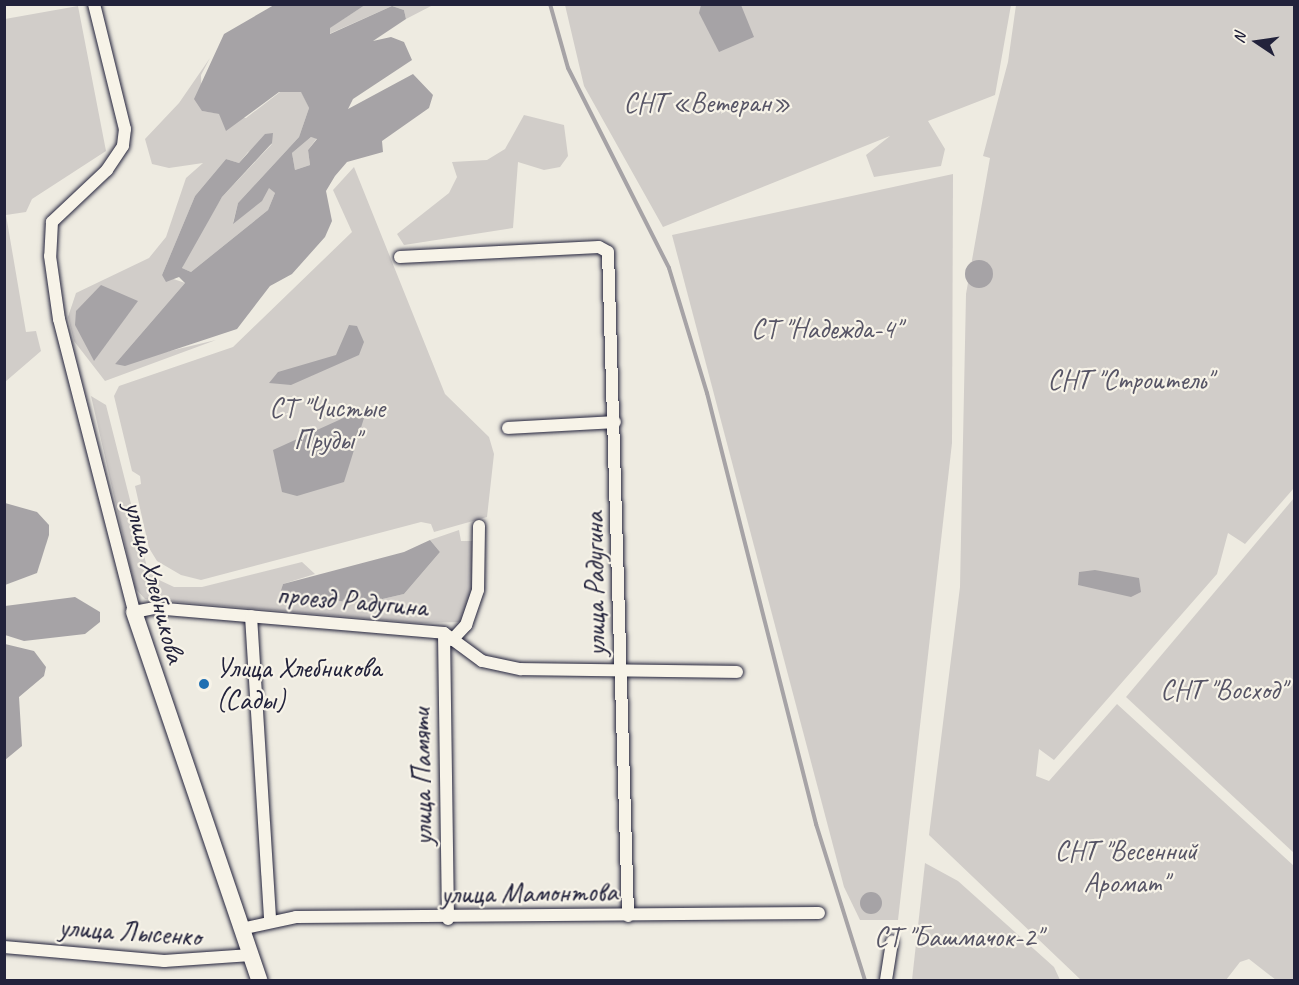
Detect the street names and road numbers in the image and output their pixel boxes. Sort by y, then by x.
street label: улица Хлебникова [117,497,193,667]
street label: улица Радугина [577,511,613,657]
street label: проезд Радугина [276,578,428,624]
street label: улица Памяти [404,707,440,847]
street label: улица Мамонтова [441,875,617,911]
street label: улица Лысенко [58,910,202,954]

